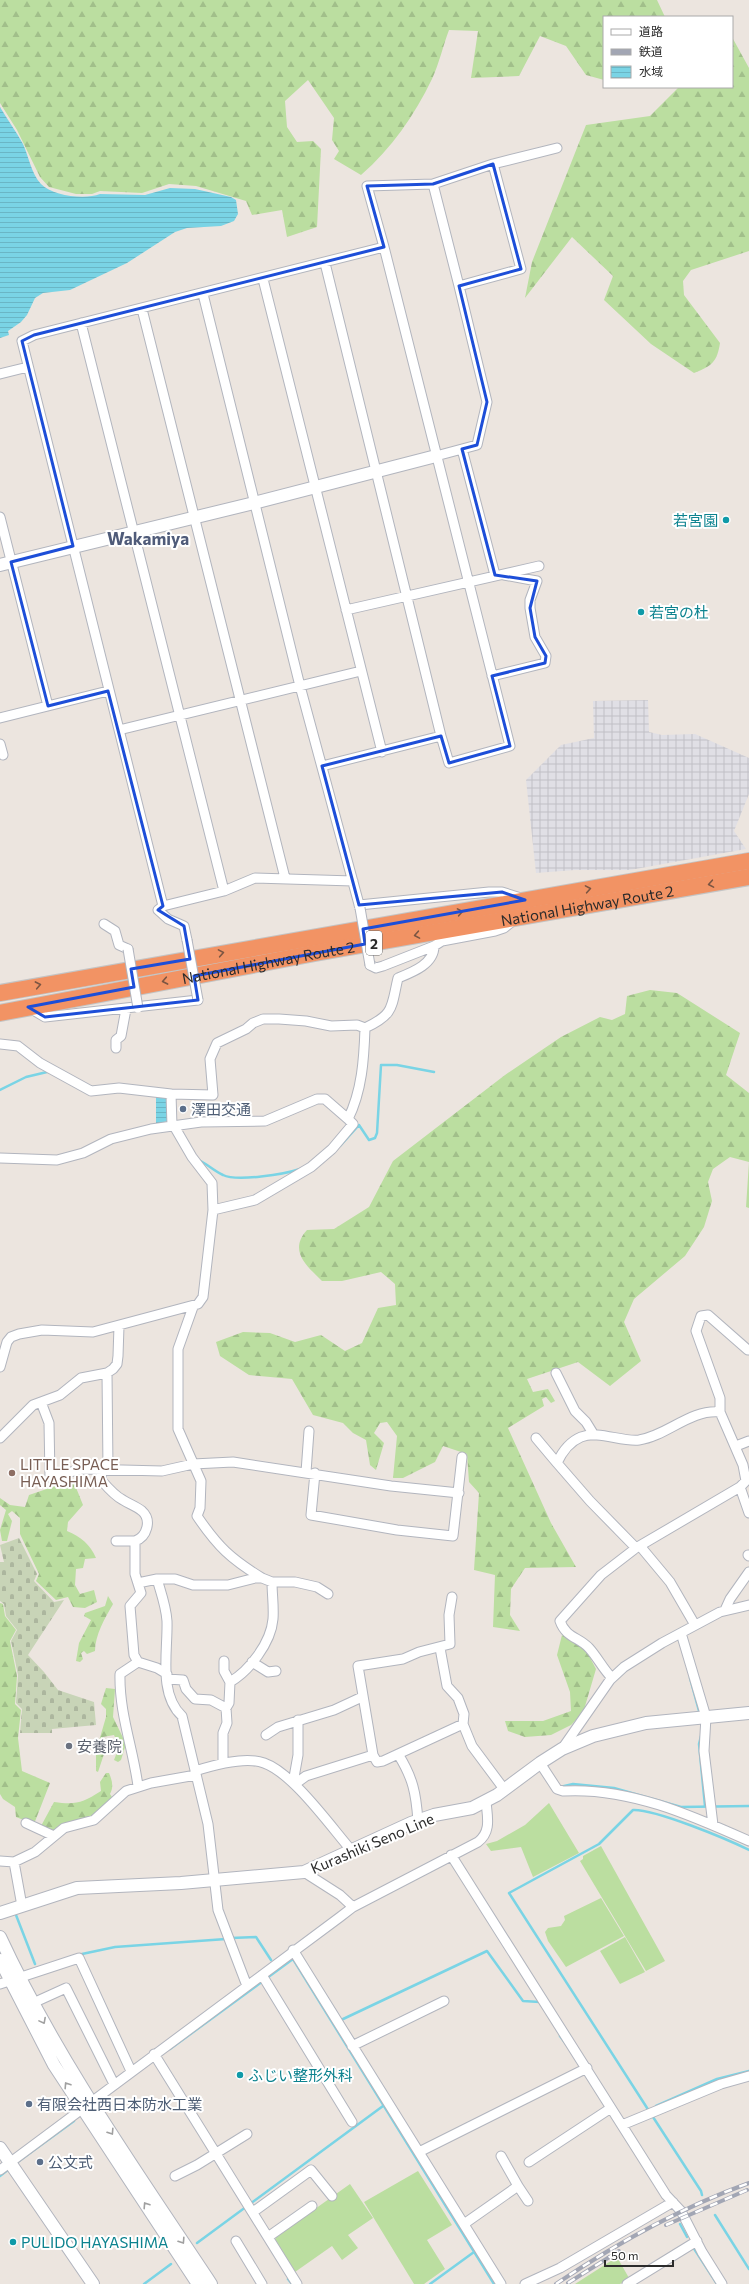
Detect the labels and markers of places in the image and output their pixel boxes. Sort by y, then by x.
place label: 若宮園 [673,511,718,529]
marker: 若宮園 [721,515,731,525]
place label: 若宮の杜 [649,603,709,621]
marker: 若宮の杜 [636,607,646,617]
place label: 澤田交通 [191,1100,251,1118]
marker: 澤田交通 [178,1104,188,1114]
place label: LITTLE SPACE HAYASHIMA [20,1455,119,1490]
marker: LITTLE SPACE HAYASHIMA [7,1468,17,1478]
place label: 安養院 [77,1737,122,1755]
marker: 安養院 [64,1741,74,1751]
place label: ふじい整形外科 [248,2066,353,2084]
marker: ふじい整形外科 [235,2070,245,2080]
place label: 有限会社西日本防水工業 [37,2095,202,2113]
marker: 有限会社西日本防水工業 [24,2099,34,2109]
place label: 公文式 [48,2153,93,2171]
marker: 公文式 [35,2157,45,2167]
place label: PULIDO HAYASHIMA [21,2233,168,2251]
marker: PULIDO HAYASHIMA [8,2237,18,2247]

